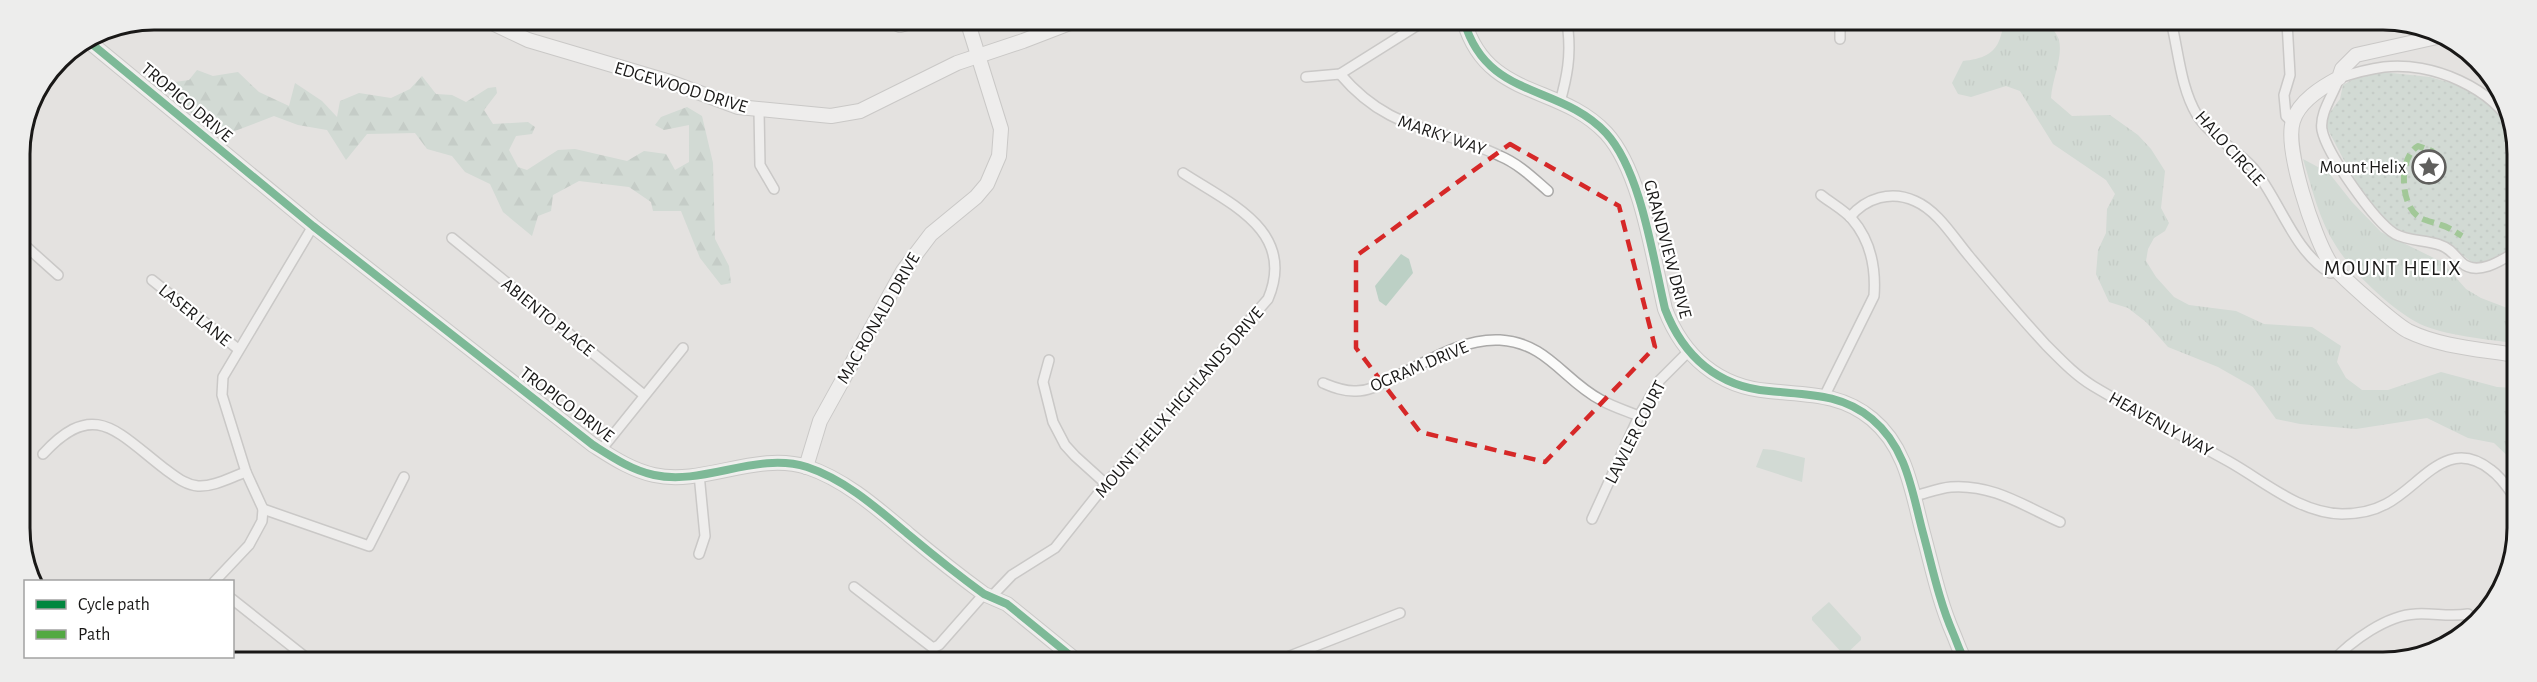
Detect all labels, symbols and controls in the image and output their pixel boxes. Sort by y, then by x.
street label: EDGEWOOD DRIVE [612,59,750,117]
street label: TROPICO DRIVE [137,60,236,146]
street label: HALO CIRCLE [2191,108,2267,190]
street label: MARKY WAY [1395,113,1488,160]
place icon: Mount Helix [2411,149,2447,185]
place label: Mount Helix [2319,159,2406,177]
street label: GRANDVIEW DRIVE [1640,178,1694,321]
street label: MAC RONALD DRIVE [834,250,924,387]
district label: MOUNT HELIX [2324,258,2462,279]
street label: ABIENTO PLACE [498,275,597,361]
street label: LASER LANE [155,281,234,350]
street label: MOUNT HELIX HIGHLANDS DRIVE [1092,304,1267,501]
street label: OGRAM DRIVE [1368,338,1471,396]
street label: TROPICO DRIVE [516,364,617,446]
street label: LAWLER COURT [1602,378,1670,487]
street label: HEAVENLY WAY [2105,389,2216,461]
legend [24,580,234,658]
text: Cycle path [78,596,150,614]
text: Path [78,626,110,644]

